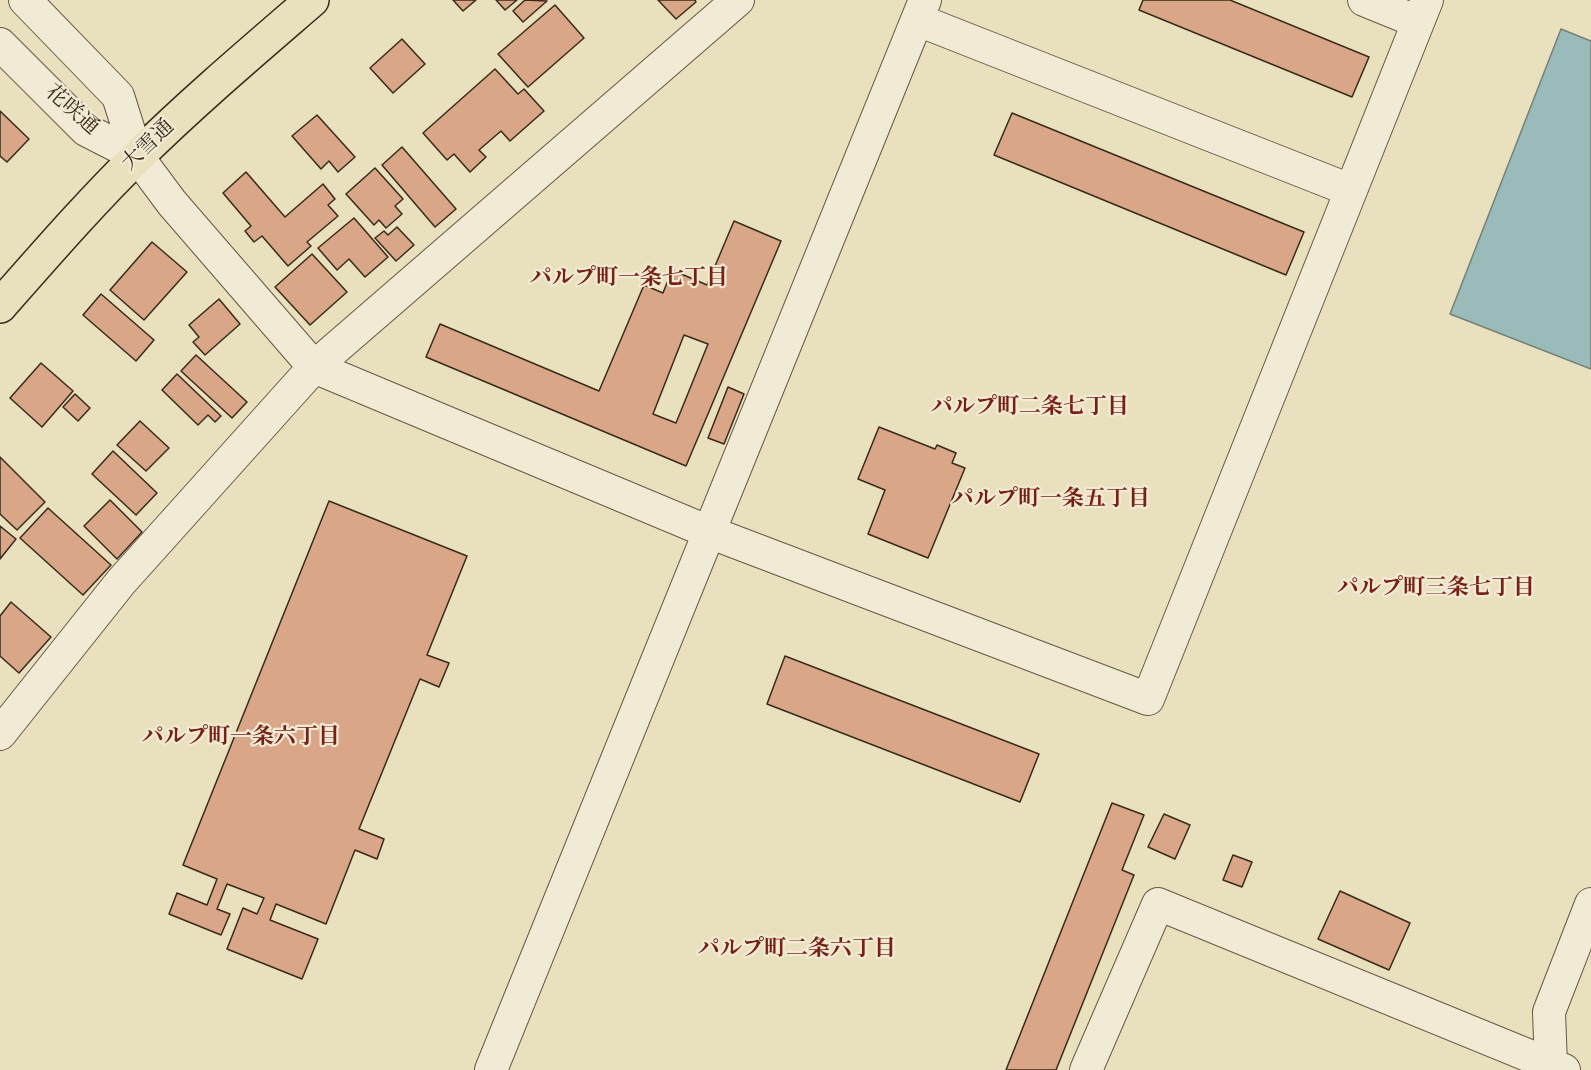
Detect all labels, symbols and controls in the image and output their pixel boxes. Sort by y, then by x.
street label: 花咲通 [39,81,103,141]
street label: 大雪通 [118,115,180,177]
district label: パルプ町一条七丁目 [530,266,728,292]
district label: パルプ町二条七丁目 [931,395,1129,421]
district label: パルプ町一条五丁目 [952,487,1150,513]
district label: パルプ町三条七丁目 [1337,576,1535,602]
district label: パルプ町一条六丁目 [142,725,340,751]
district label: パルプ町二条六丁目 [698,937,896,963]

